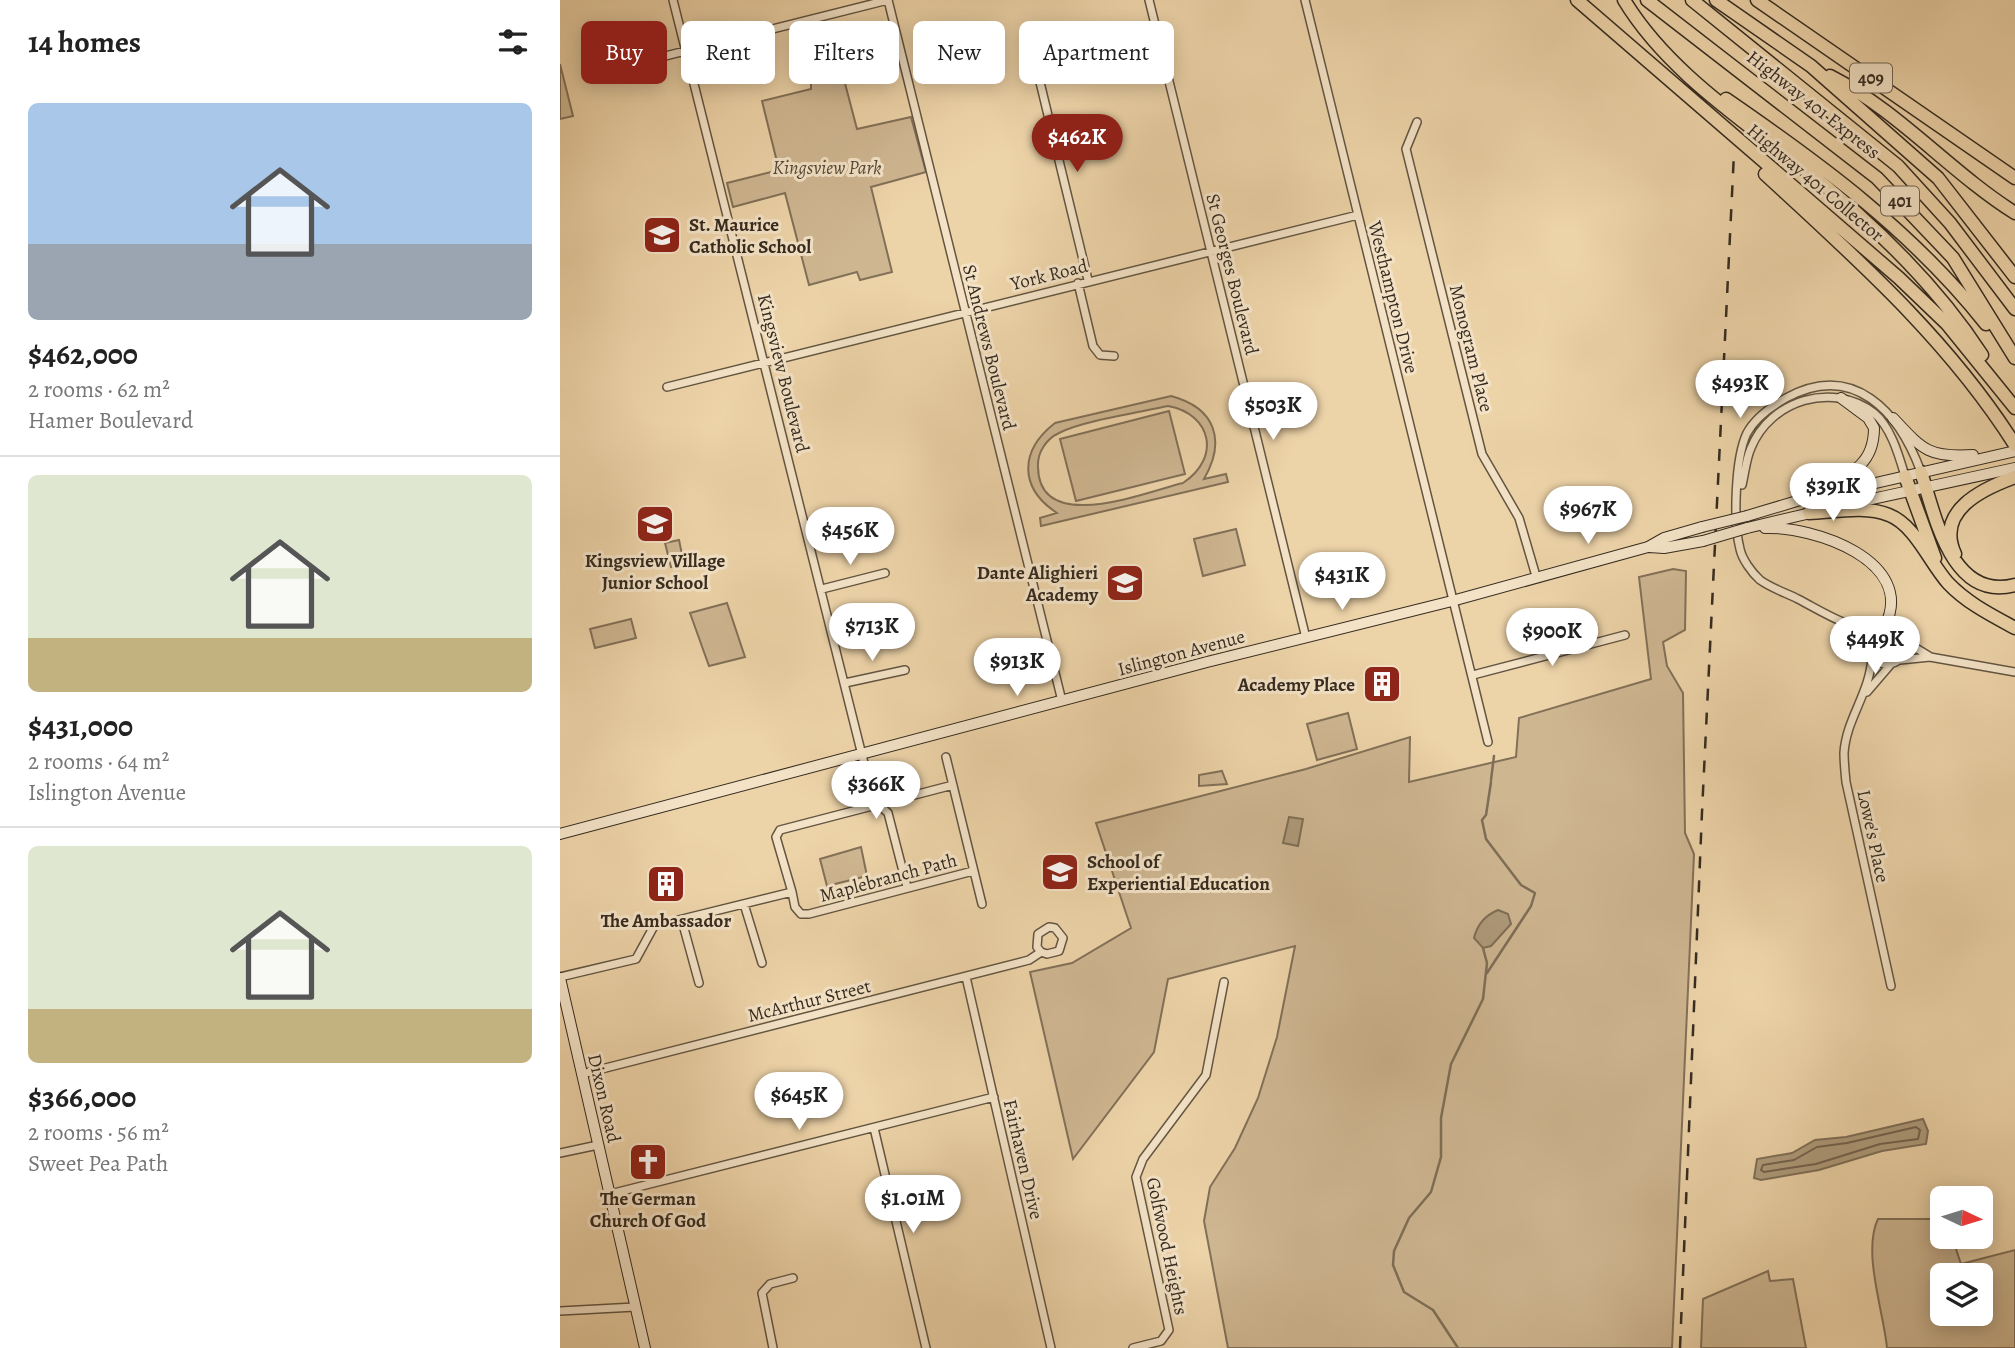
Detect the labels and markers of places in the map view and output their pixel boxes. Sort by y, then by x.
pin: $462K [1028,114,1126,174]
place label: St. Maurice Catholic School [689,212,811,260]
school or university icon: St. Maurice Catholic School [641,214,683,256]
pin: $493K [1691,360,1789,420]
pin: $503K [1224,382,1322,442]
pin: $391K [1784,463,1882,523]
pin: $967K [1539,486,1637,546]
school or university icon: Kingsview Village Junior School [634,503,676,545]
pin: $456K [801,508,899,567]
place label: Kingsview Village Junior School [585,548,726,596]
pin: $431K [1293,552,1391,612]
place label: Dante Alighieri Academy [977,560,1099,608]
school or university icon: Dante Alighieri Academy [1104,562,1146,604]
pin: $713K [823,604,921,663]
pin: $900K [1503,608,1601,668]
pin: $449K [1826,616,1924,676]
pin: $913K [968,638,1066,698]
building icon: Academy Place [1361,663,1403,705]
place label: Academy Place [1237,672,1355,698]
pin: $366K [827,762,925,821]
place label: School of Experiential Education [1087,849,1270,897]
school or university icon: School of Experiential Education [1039,851,1081,893]
building icon: The Ambassador [645,863,687,905]
place label: The Ambassador [601,908,731,934]
pin: $645K [750,1072,848,1132]
church icon: The German Church Of God [627,1141,669,1183]
pin: $1.01M [856,1176,970,1235]
place label: The German Church Of God [590,1186,707,1234]

